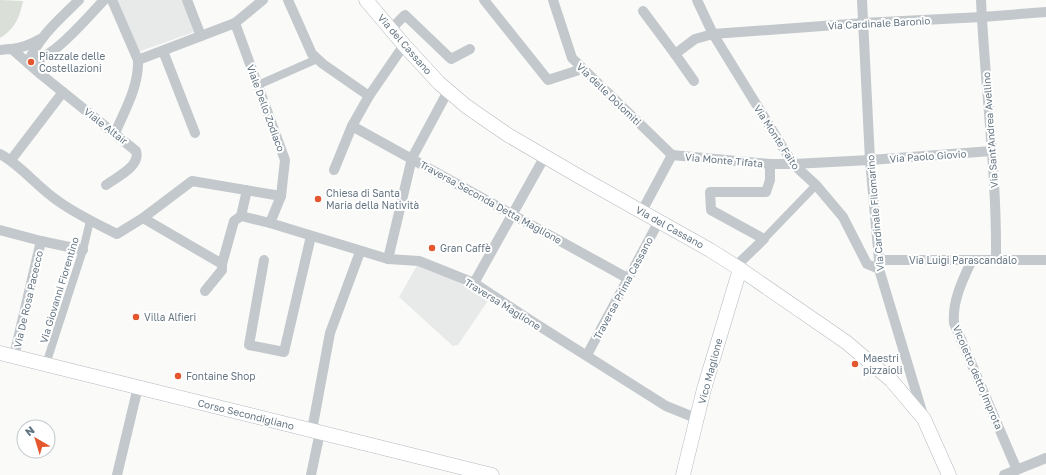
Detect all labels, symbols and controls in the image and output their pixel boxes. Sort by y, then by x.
street label: Via del Cassano [376,11,434,77]
street label: Via Cardinale Baronio [827,14,931,32]
place label: Piazzale delle Costellazioni [39,50,105,74]
marker: Piazzale delle Costellazioni [26,57,36,67]
street label: Via delle Dolomiti [574,60,644,128]
street label: Viale Dello Zodiaco [245,63,287,153]
street label: Via Sant'Andrea Avellino [980,72,1000,188]
street label: Via Monte Faito [752,102,802,172]
street label: Viale Altair [82,105,130,147]
street label: Via Paolo Giovio [889,147,967,165]
street label: Via Monte Tifata [685,151,763,169]
street label: Via Cardinale Filomarino [864,154,886,272]
street label: Traversa Seconda Detta Maglione [418,158,564,246]
place label: Chiesa di Santa Maria della Natività [326,187,419,211]
marker: Chiesa di Santa Maria della Natività [313,194,323,204]
street label: Via del Cassano [634,203,706,251]
street label: Via Giovanni Fiorentino [37,235,81,345]
street label: Traversa Prima Cassano [591,235,655,341]
place label: Gran Caffè [440,242,491,254]
marker: Gran Caffè [427,243,437,253]
street label: Via De Rosa Pacecco [11,249,45,349]
street label: Via Luigi Parascandalo [909,254,1017,266]
street label: Traversa Maglione [463,276,543,332]
place label: Villa Alfieri [144,311,196,323]
marker: Villa Alfieri [131,312,141,322]
street label: Vicoletto detto Improta [951,323,1005,431]
street label: Vico Maglione [695,337,725,405]
place label: Maestri pizzaioli [863,352,902,376]
marker: Maestri pizzaioli [850,359,860,369]
place label: Fontaine Shop [186,370,255,382]
marker: Fontaine Shop [173,371,183,381]
street label: Corso Secondigliano [197,396,295,432]
north arrow [16,419,56,459]
text: N [22,423,37,438]

